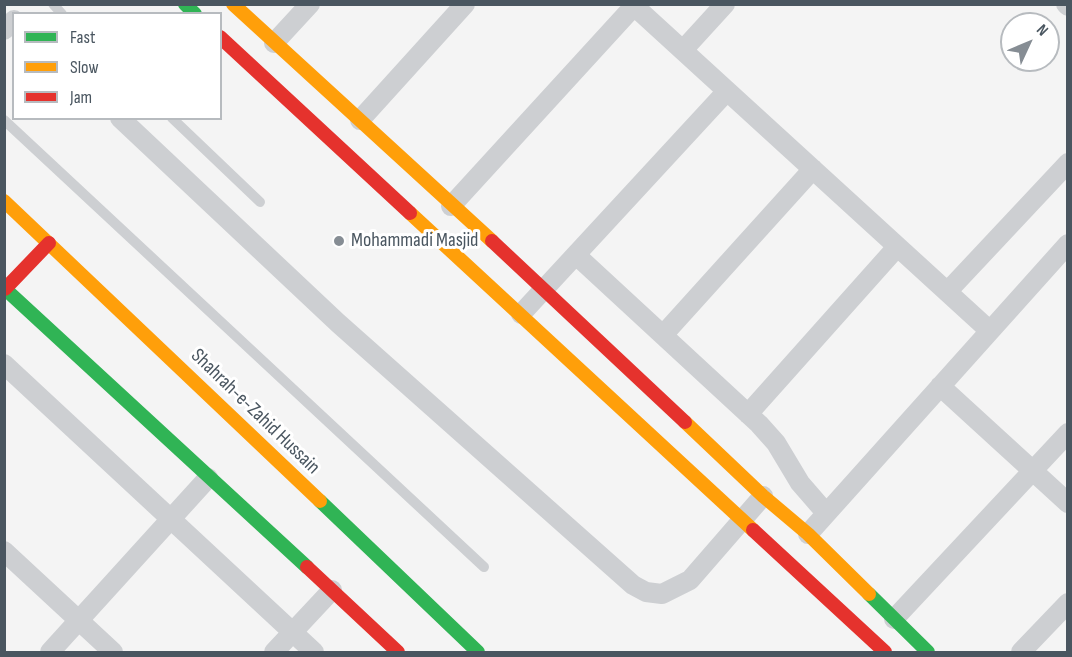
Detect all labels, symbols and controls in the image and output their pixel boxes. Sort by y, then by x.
legend [12,12,222,120]
north arrow [1000,12,1060,72]
text: N [1032,21,1052,40]
text: Fast [70,27,95,48]
text: Slow [70,57,99,78]
text: Jam [70,87,92,108]
place label: Mohammadi Masjid [351,229,478,253]
marker: Mohammadi Masjid [332,234,346,248]
street label: Shahrah-e-Zahid Hussain [185,344,325,480]

